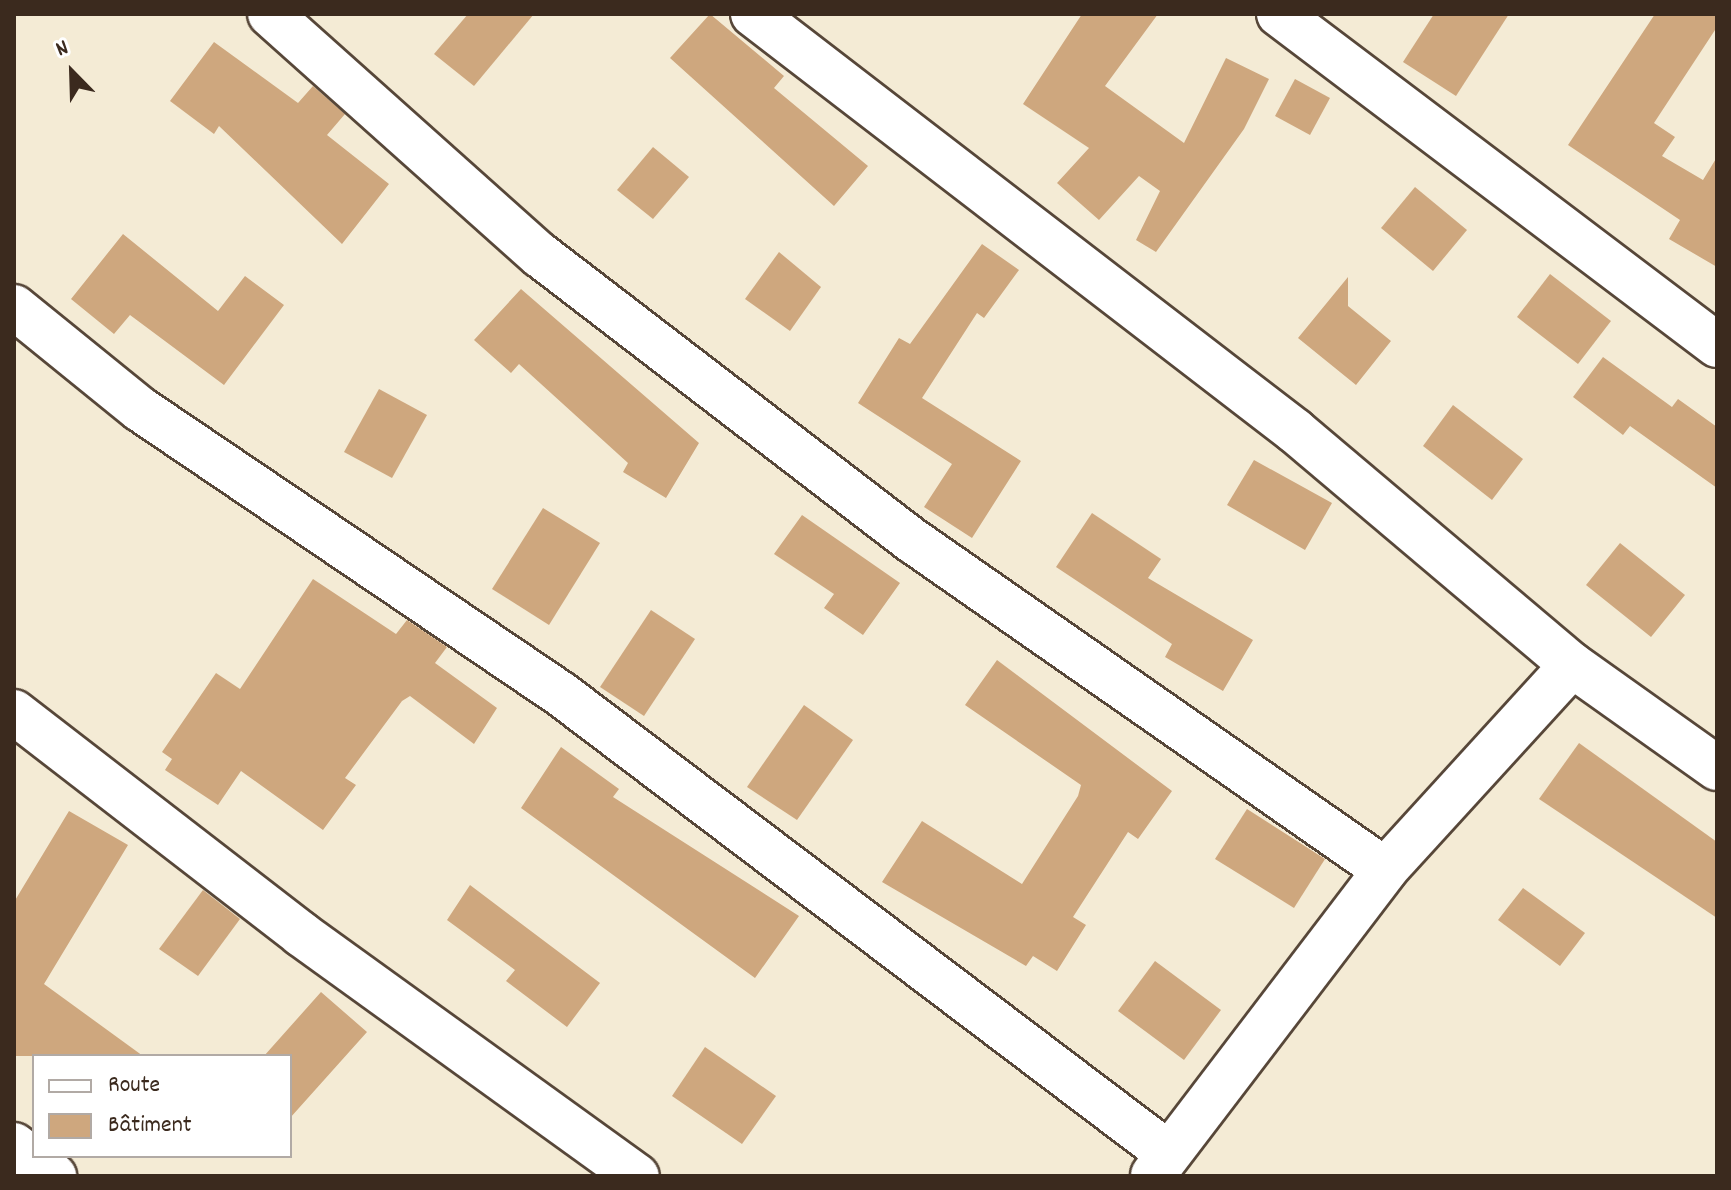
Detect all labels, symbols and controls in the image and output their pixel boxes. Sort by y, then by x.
north arrow [32,32,112,112]
text: N [51,33,73,66]
legend [32,1054,292,1158]
text: Route [108,1069,160,1103]
text: Bâtiment [108,1109,192,1143]

